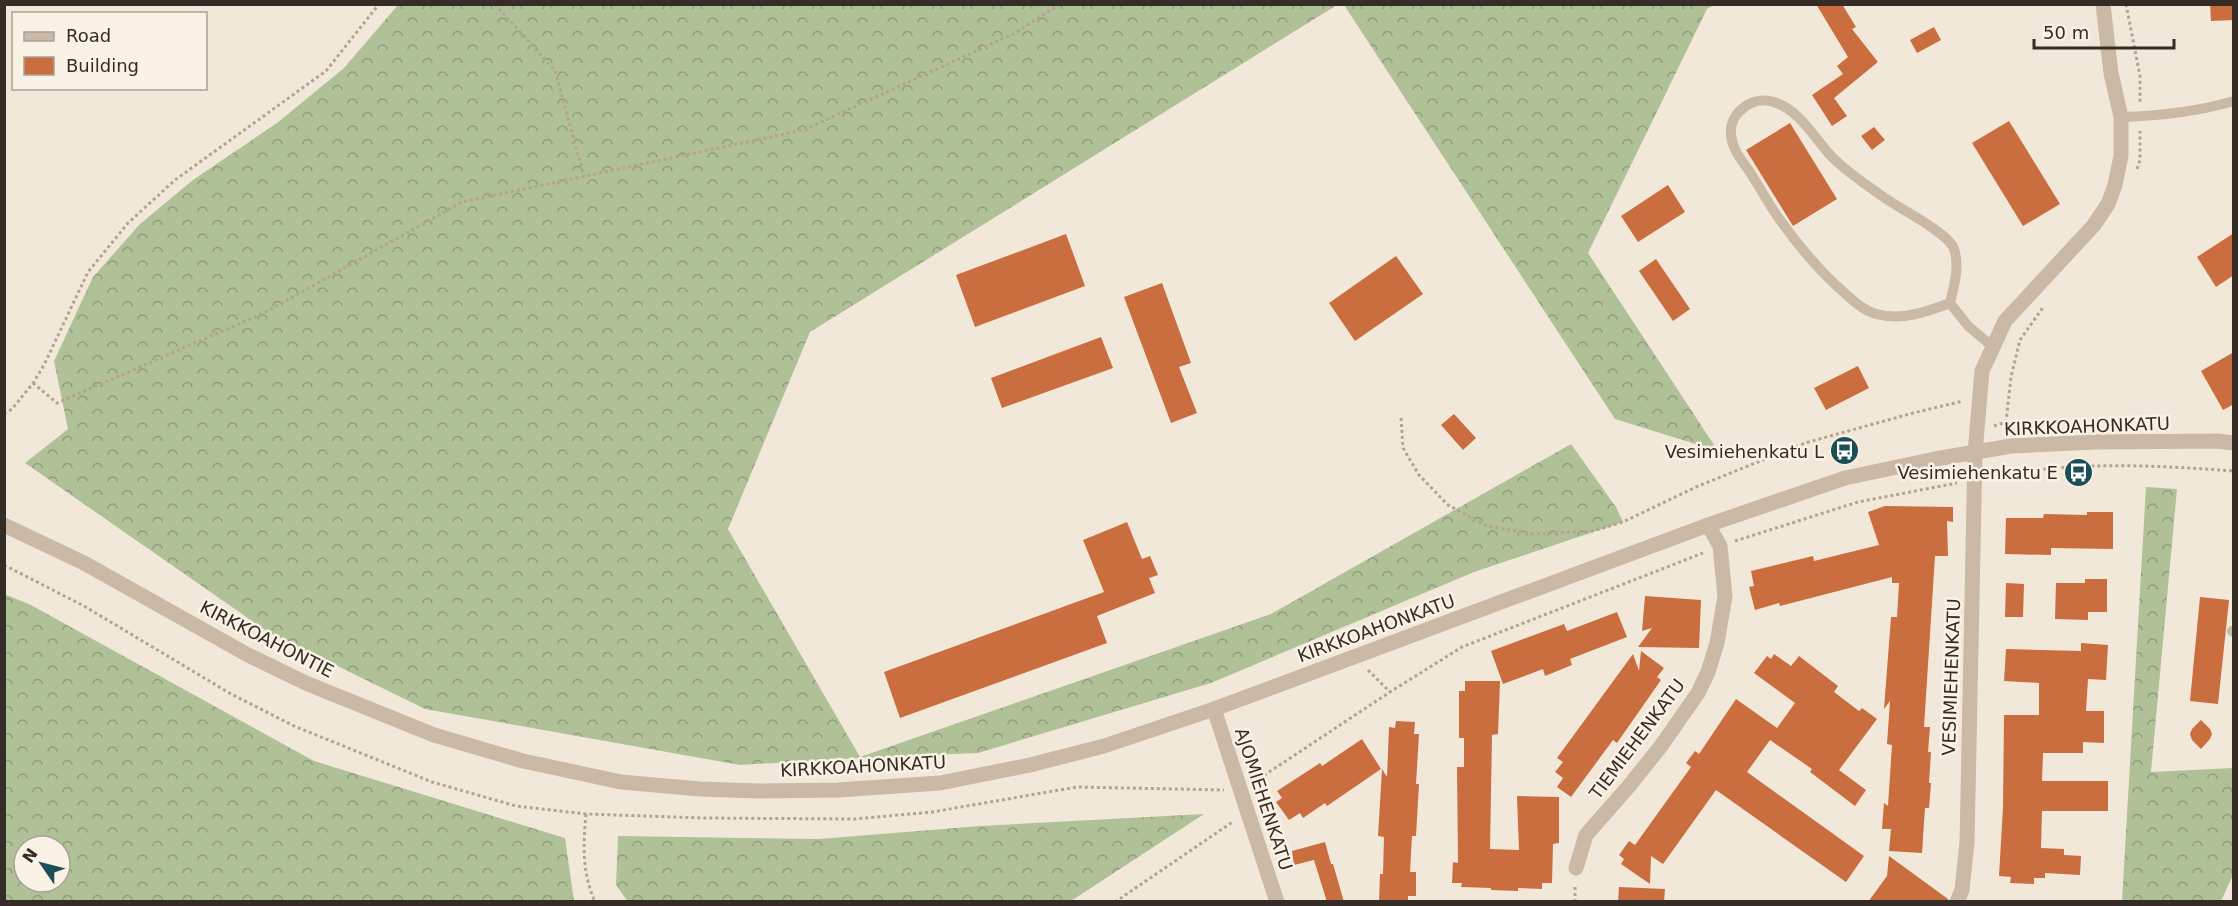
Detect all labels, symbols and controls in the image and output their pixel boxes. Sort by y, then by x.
legend [12,12,207,90]
scale bar [2034,12,2174,50]
text: 50 m [2043,22,2089,43]
text: Road [66,25,111,46]
text: Building [66,55,139,76]
street label: KIRKKOAHONKATU [2004,413,2170,439]
bus stop icon: Vesimiehenkatu L [1829,435,1861,467]
place label: Vesimiehenkatu L [1665,441,1824,462]
bus stop icon: Vesimiehenkatu E [2063,456,2095,488]
place label: Vesimiehenkatu E [1897,462,2058,483]
street label: KIRKKOAHONKATU [1294,590,1458,666]
street label: KIRKKOAHONTIE [197,596,337,682]
street label: VESIMIEHENKATU [1938,598,1964,756]
street label: TIEMIEHENKATU [1584,675,1689,804]
street label: AJOMIEHENKATU [1231,725,1297,873]
street label: KIRKKOAHONKATU [779,751,947,781]
north arrow [12,834,72,894]
text: N [19,845,42,867]

